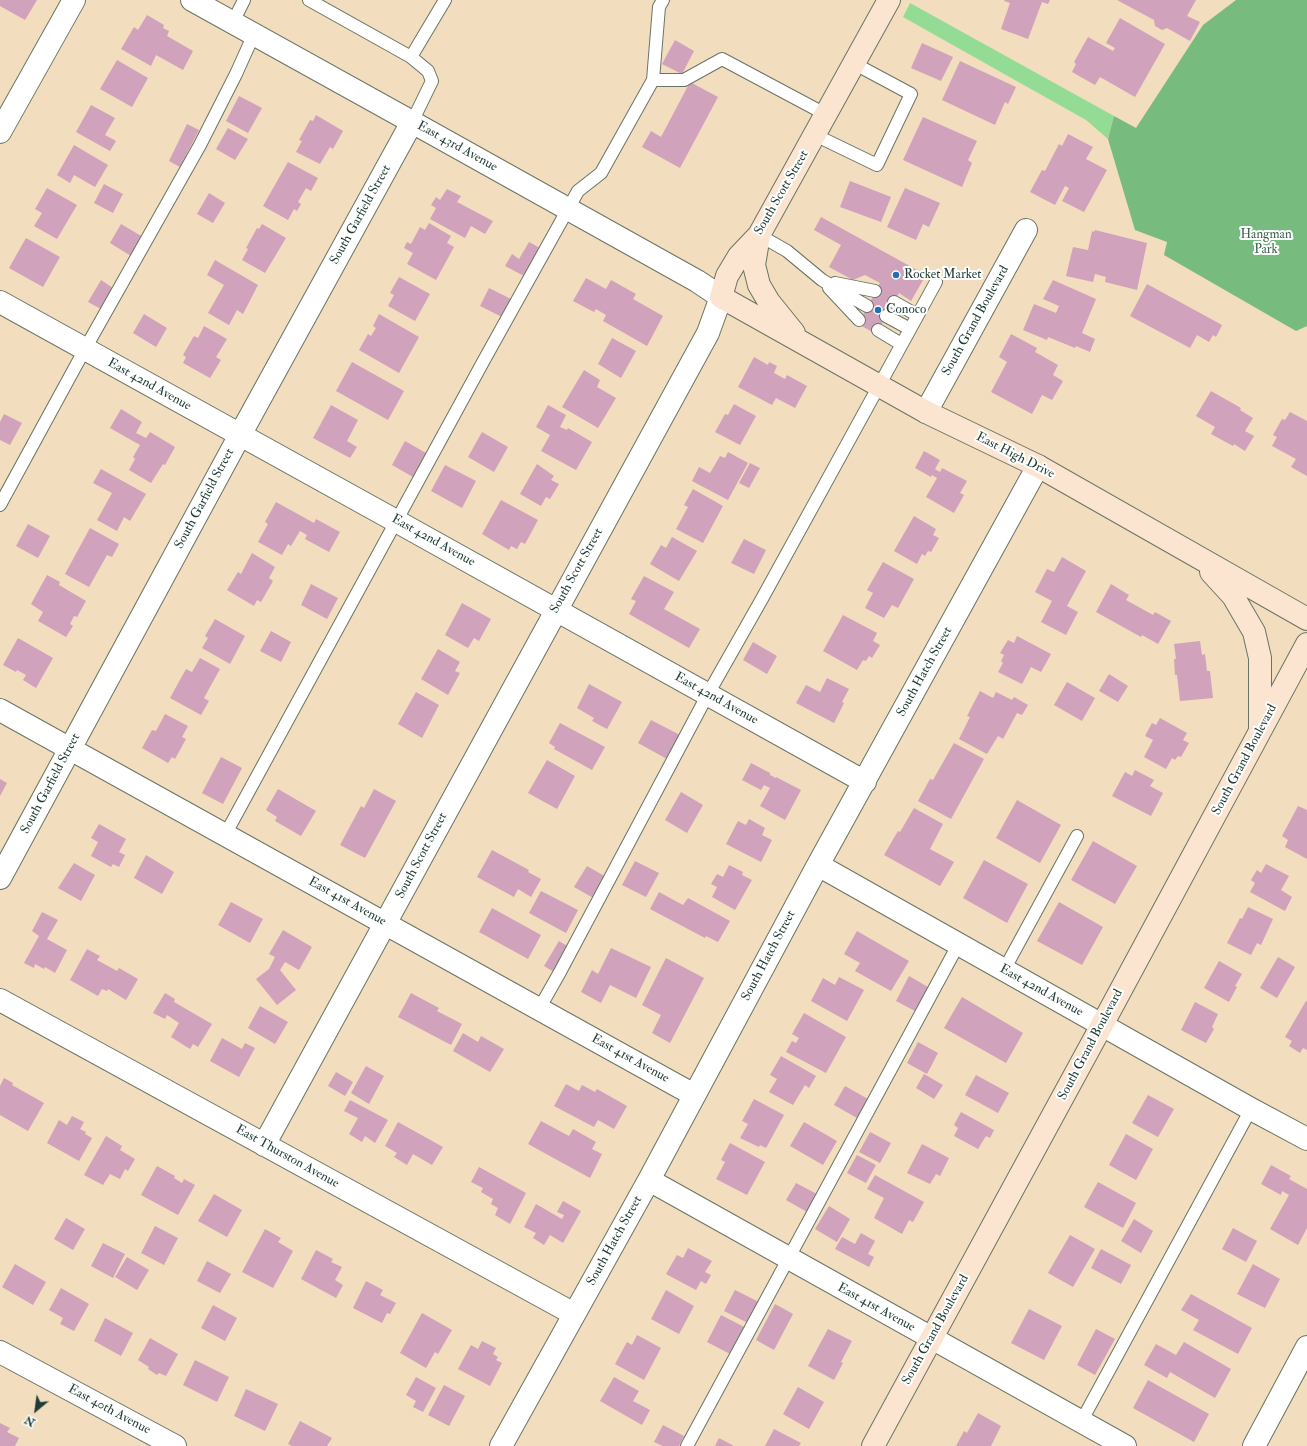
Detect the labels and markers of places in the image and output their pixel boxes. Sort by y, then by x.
place label: Rocket Market [904,267,981,283]
marker: Rocket Market [891,270,901,280]
place label: Conoco [886,302,926,318]
marker: Conoco [873,305,883,315]

